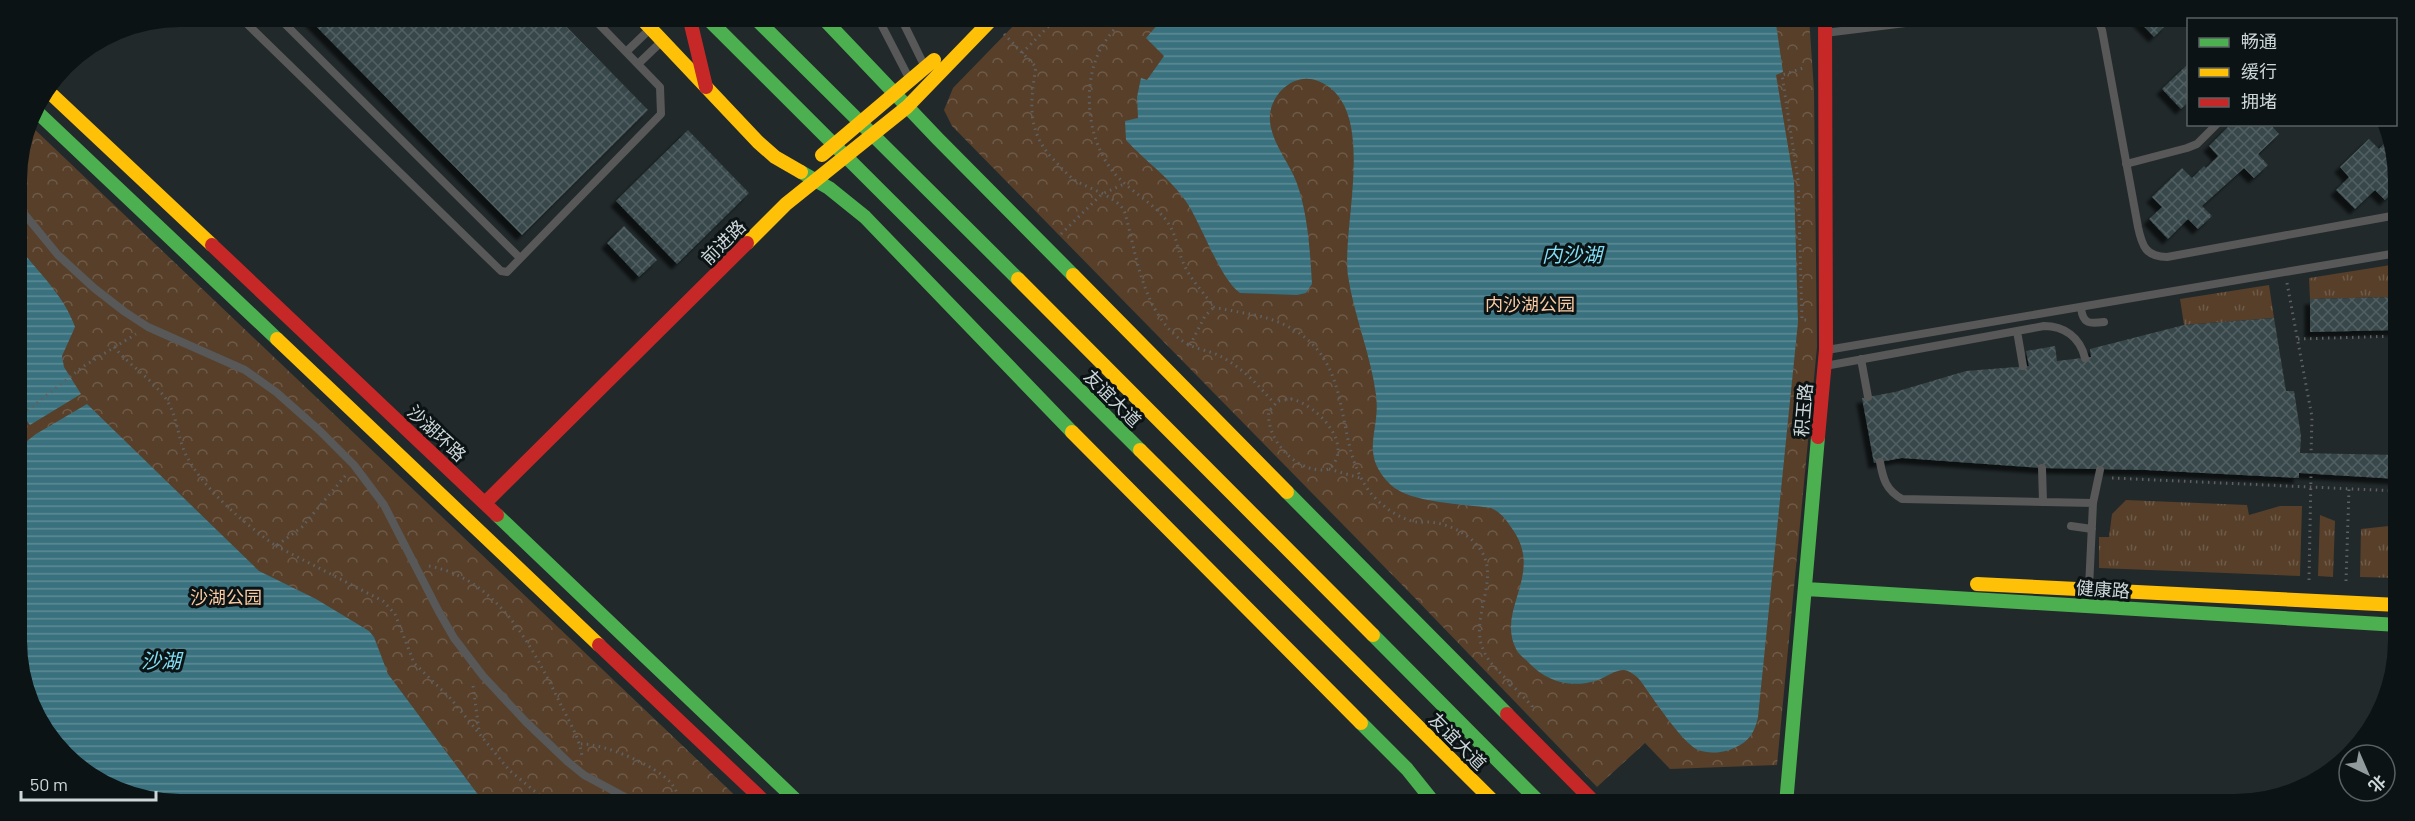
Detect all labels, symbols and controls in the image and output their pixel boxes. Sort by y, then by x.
legend [2187,18,2397,126]
text: 畅通 [2241,30,2277,52]
text: 缓行 [2241,60,2277,82]
text: 拥堵 [2241,90,2277,112]
street label: 前进路 [696,215,750,269]
water label: 内沙湖 [1542,242,1605,266]
park label: 内沙湖公园 [1485,293,1575,315]
street label: 友谊大道 [1080,365,1146,431]
street label: 积玉路 [1790,382,1816,438]
street label: 沙湖环路 [403,400,471,466]
street label: 健康路 [2075,576,2131,602]
park label: 沙湖公园 [190,586,262,608]
water label: 沙湖 [141,648,184,672]
street label: 友谊大道 [1425,708,1491,774]
north arrow [2337,743,2397,803]
scale bar [21,764,156,802]
text: 北 [2365,772,2390,797]
text: 50 m [30,773,68,795]

